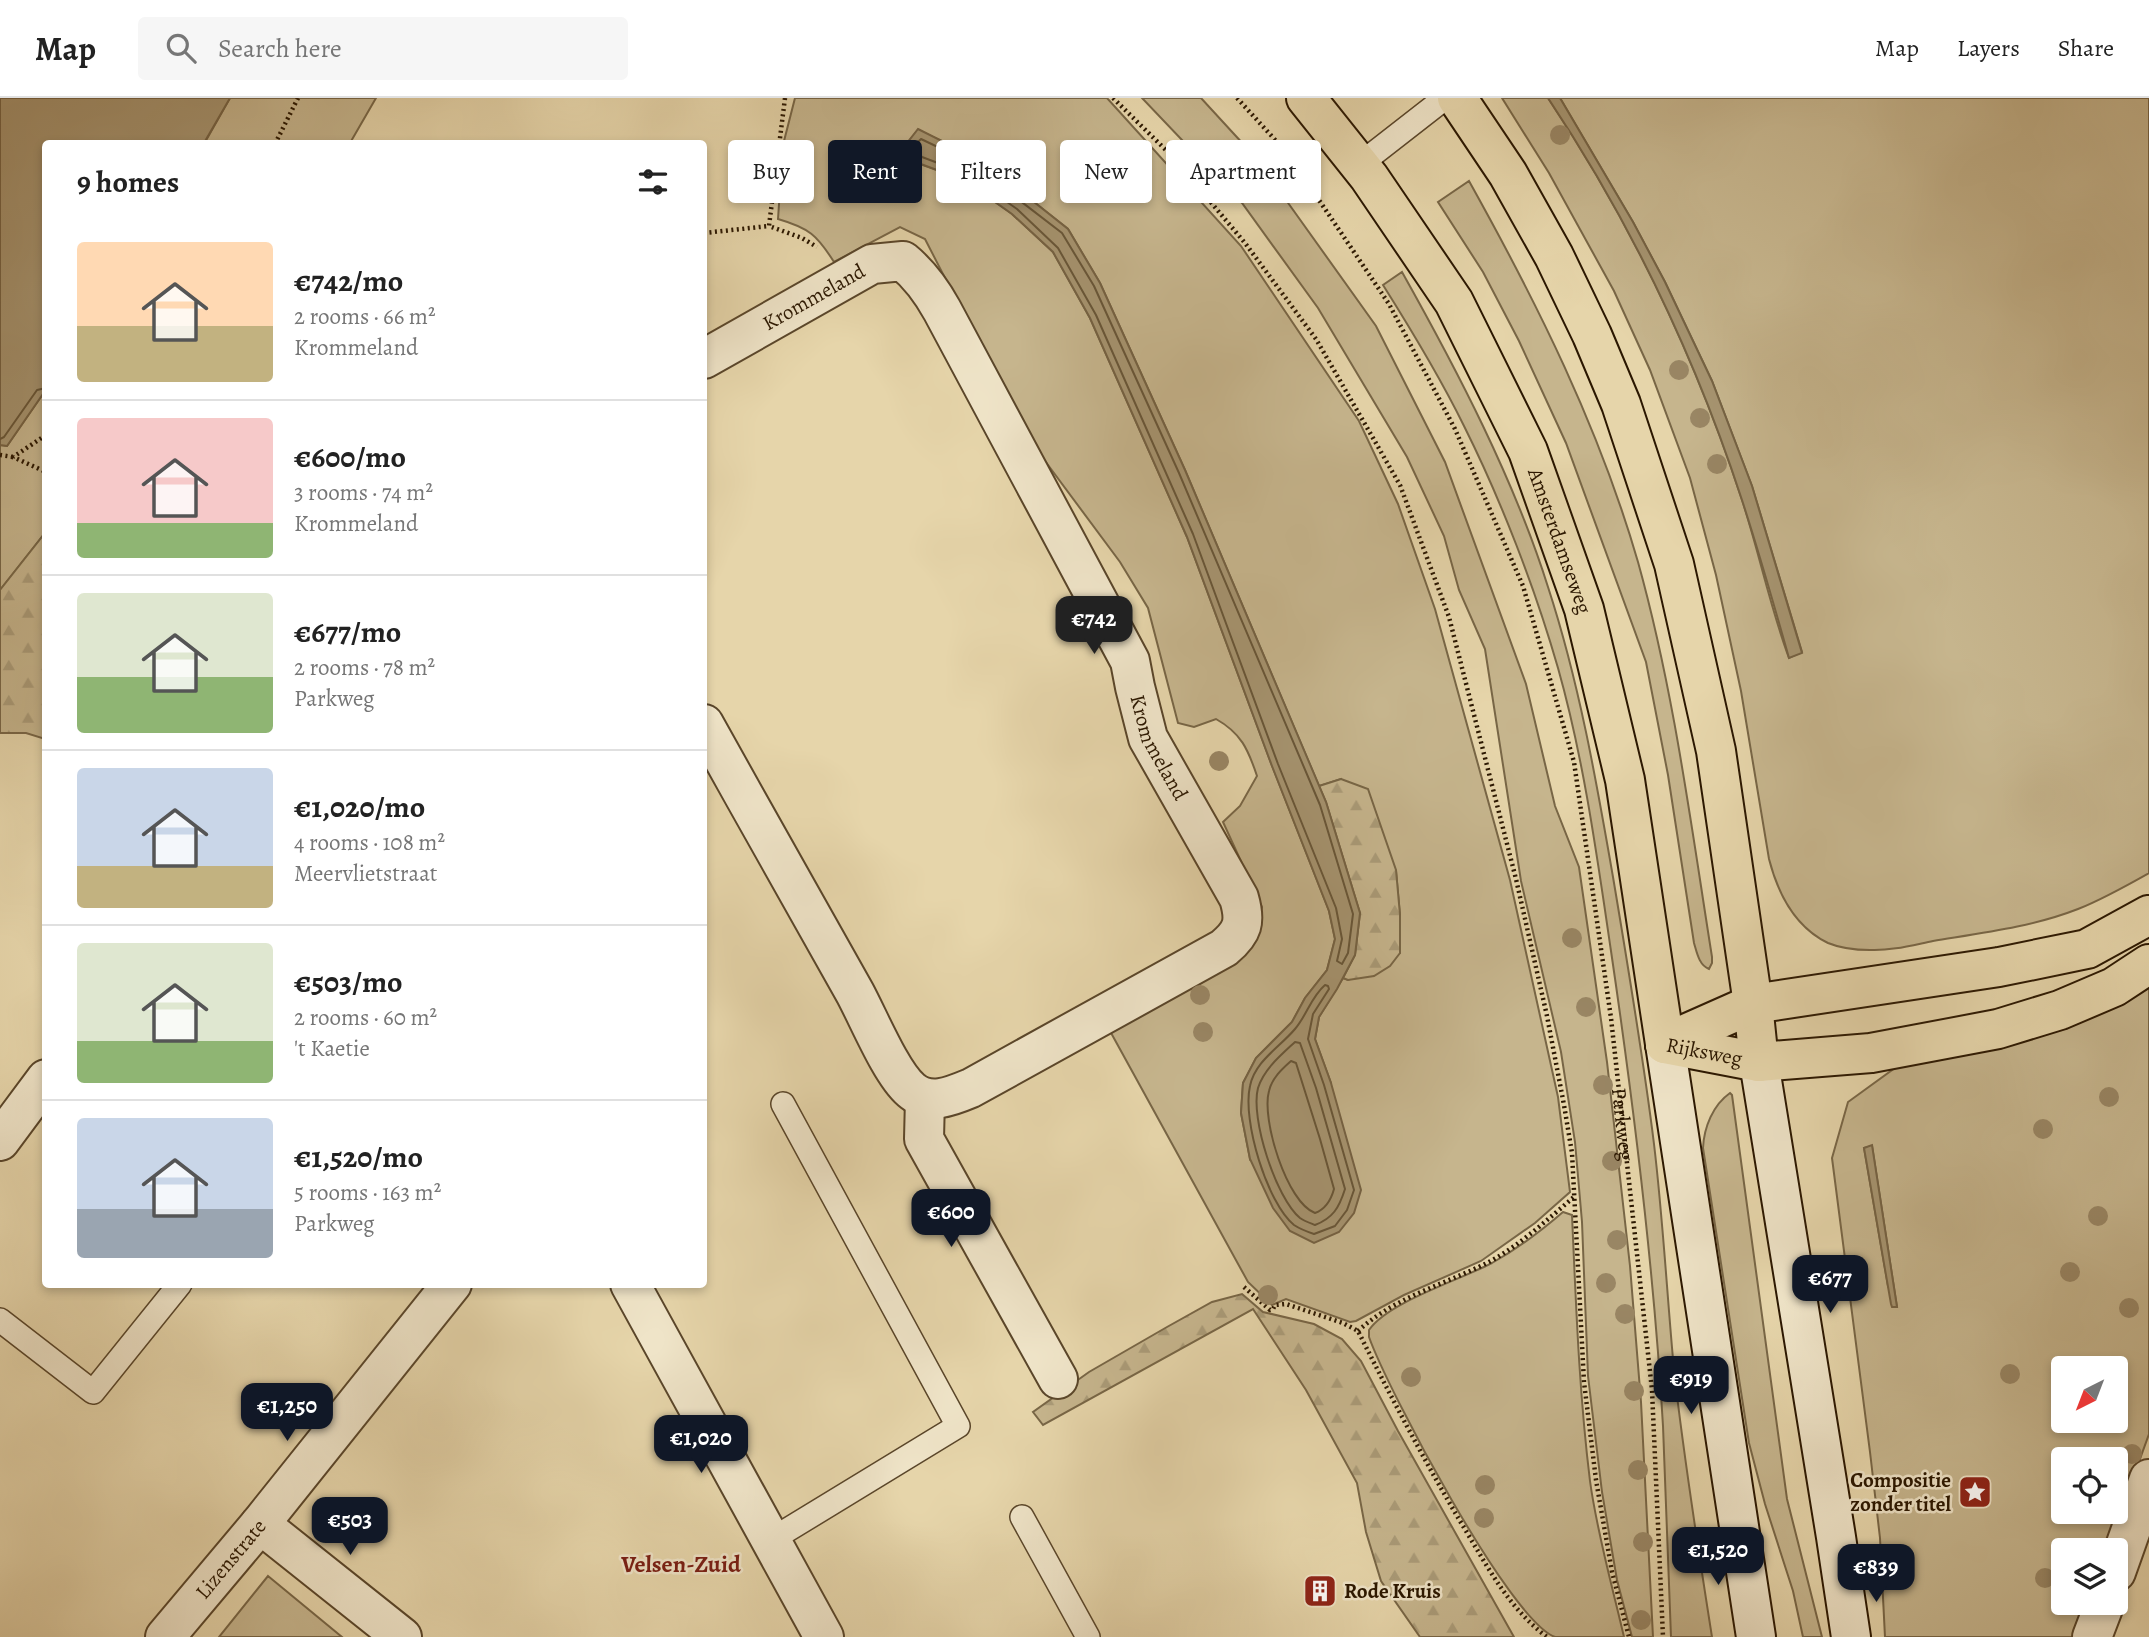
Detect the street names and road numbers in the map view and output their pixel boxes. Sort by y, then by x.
street label: Krommeland [757,256,871,337]
street label: Amsterdamseweg [1521,463,1599,618]
street label: Krommeland [1124,692,1195,806]
street label: Rijksweg [1664,1031,1745,1073]
street label: Parkweg [1605,1086,1641,1163]
street label: Lizenstrate [189,1513,272,1605]

